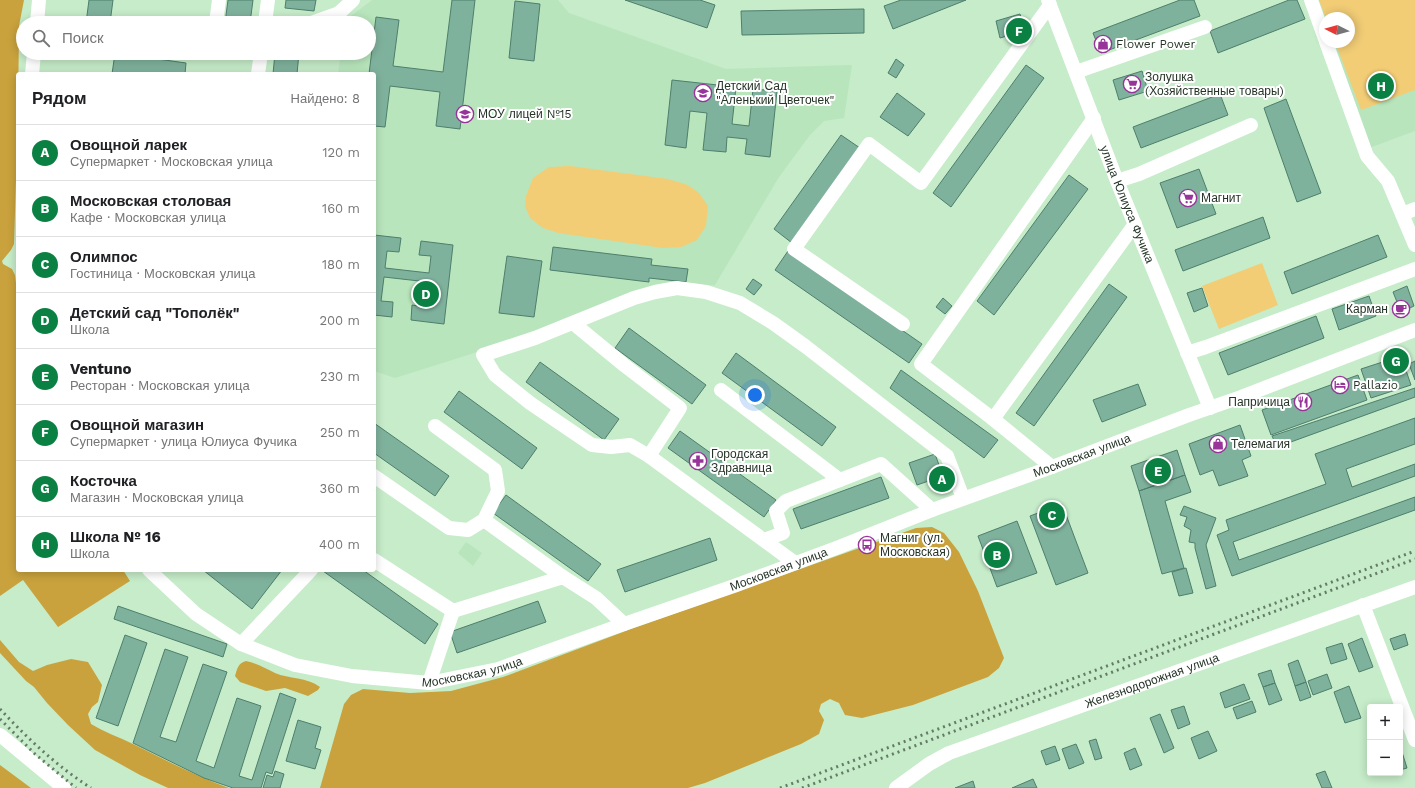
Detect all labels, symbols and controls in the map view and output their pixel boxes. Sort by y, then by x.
north arrow [1319,12,1355,48]
search box [16,16,376,60]
pin: F [1006,16,1032,46]
icon: search [30,27,52,49]
text: Поиск [62,29,104,47]
shop icon: Flower Power [1093,34,1113,54]
place label: Flower Power [1116,37,1195,51]
place label: Золушка (Хозяйственные товары) [1145,70,1284,98]
pin: H [1368,71,1394,101]
supermarket icon: Золушка (Хозяйственные товары) [1122,74,1142,94]
place label: Детский Сад "Аленький Цветочек" [716,79,834,107]
school or university icon: Детский Сад "Аленький Цветочек" [693,83,713,103]
text: Рядом [32,88,87,108]
text: Найдено: 8 [291,91,360,106]
school or university icon: МОУ лицей №15 [455,104,475,124]
place label: МОУ лицей №15 [478,107,572,121]
text: Овощной ларек [70,136,187,154]
street label: улица Юлиуса Фучика [1097,144,1157,265]
text: A [41,145,49,160]
text: 120 m [322,145,360,160]
text: Супермаркет · Московская улица [70,154,273,169]
supermarket icon: Магнит [1178,188,1198,208]
place label: Магнит [1201,191,1242,205]
text: Московская столовая [70,192,231,210]
text: B [41,201,49,216]
text: 160 m [322,201,360,216]
text: Кафе · Московская улица [70,210,226,225]
text: Олимпос [70,248,138,266]
text: C [41,257,49,272]
text: 180 m [322,257,360,272]
text: Гостиница · Московская улица [70,266,255,281]
pin: D [413,279,439,309]
cafe icon: Карман [1391,299,1411,319]
place label: Карман [1346,302,1388,316]
text: Детский сад "Тополёк" [70,304,239,322]
text: D [40,313,50,328]
text: 200 m [319,313,360,328]
text: Школа [70,322,110,337]
pin: G [1383,346,1409,376]
text: Ventuno [70,360,131,378]
text: E [41,369,49,384]
text: 230 m [320,369,360,384]
hotel icon: Pallazio [1330,375,1350,395]
text: Ресторан · Московская улица [70,378,250,393]
place label: Pallazio [1353,378,1398,392]
your location [745,385,765,405]
restaurant icon: Папричица [1293,392,1313,412]
place label: Папричица [1228,395,1290,409]
text: Овощной магазин [70,416,204,434]
text: F [41,425,49,440]
text: 250 m [320,425,360,440]
street label: Московская улица [1031,431,1133,480]
text: Супермаркет · улица Юлиуса Фучика [70,434,297,449]
shop icon: Телемагия [1208,434,1228,454]
place label: Телемагия [1231,437,1290,451]
place label: Городская Здравница [711,447,772,475]
pharmacy icon: Городская Здравница [688,451,708,471]
pin: E [1145,456,1171,486]
pin: A [929,464,955,494]
text: Косточка [70,472,137,490]
text: G [40,481,50,496]
text: 360 m [320,481,360,496]
text: Магазин · Московская улица [70,490,243,505]
pin: C [1039,500,1065,530]
text: Школа № 16 [70,528,161,546]
place label: Магниг (ул. Московская) [880,531,950,559]
bus stop icon: Магниг (ул. Московская) [857,535,877,555]
text: H [40,537,50,552]
text: 400 m [319,537,360,552]
pin: B [984,540,1010,570]
street label: Московская улица [728,545,830,594]
text: Школа [70,546,110,561]
street label: Железнодорожная улица [1083,650,1221,711]
street label: Московская улица [421,654,524,690]
map controls [1367,704,1403,776]
button: + [1367,704,1403,740]
button: − [1367,740,1403,776]

